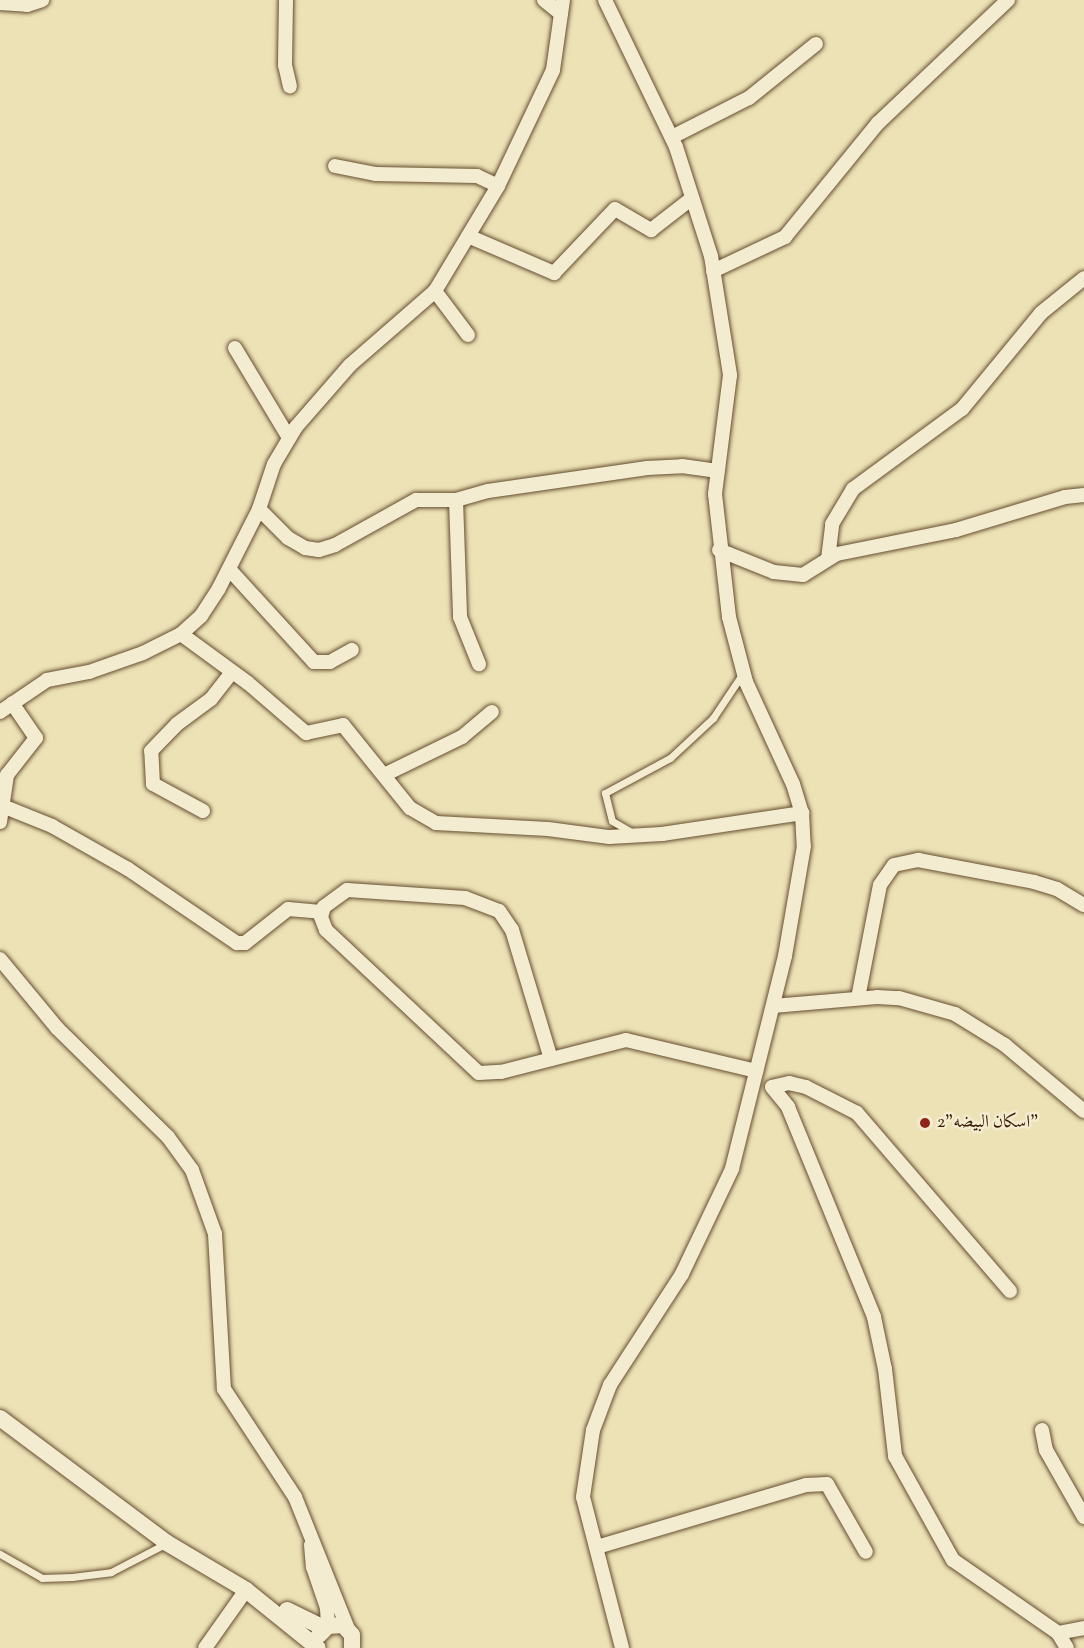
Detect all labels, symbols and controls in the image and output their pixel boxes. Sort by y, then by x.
place label: اسكان البيضه"2" [937,1112,1039,1134]
marker: اسكان البيضه"2" [918,1116,932,1130]

